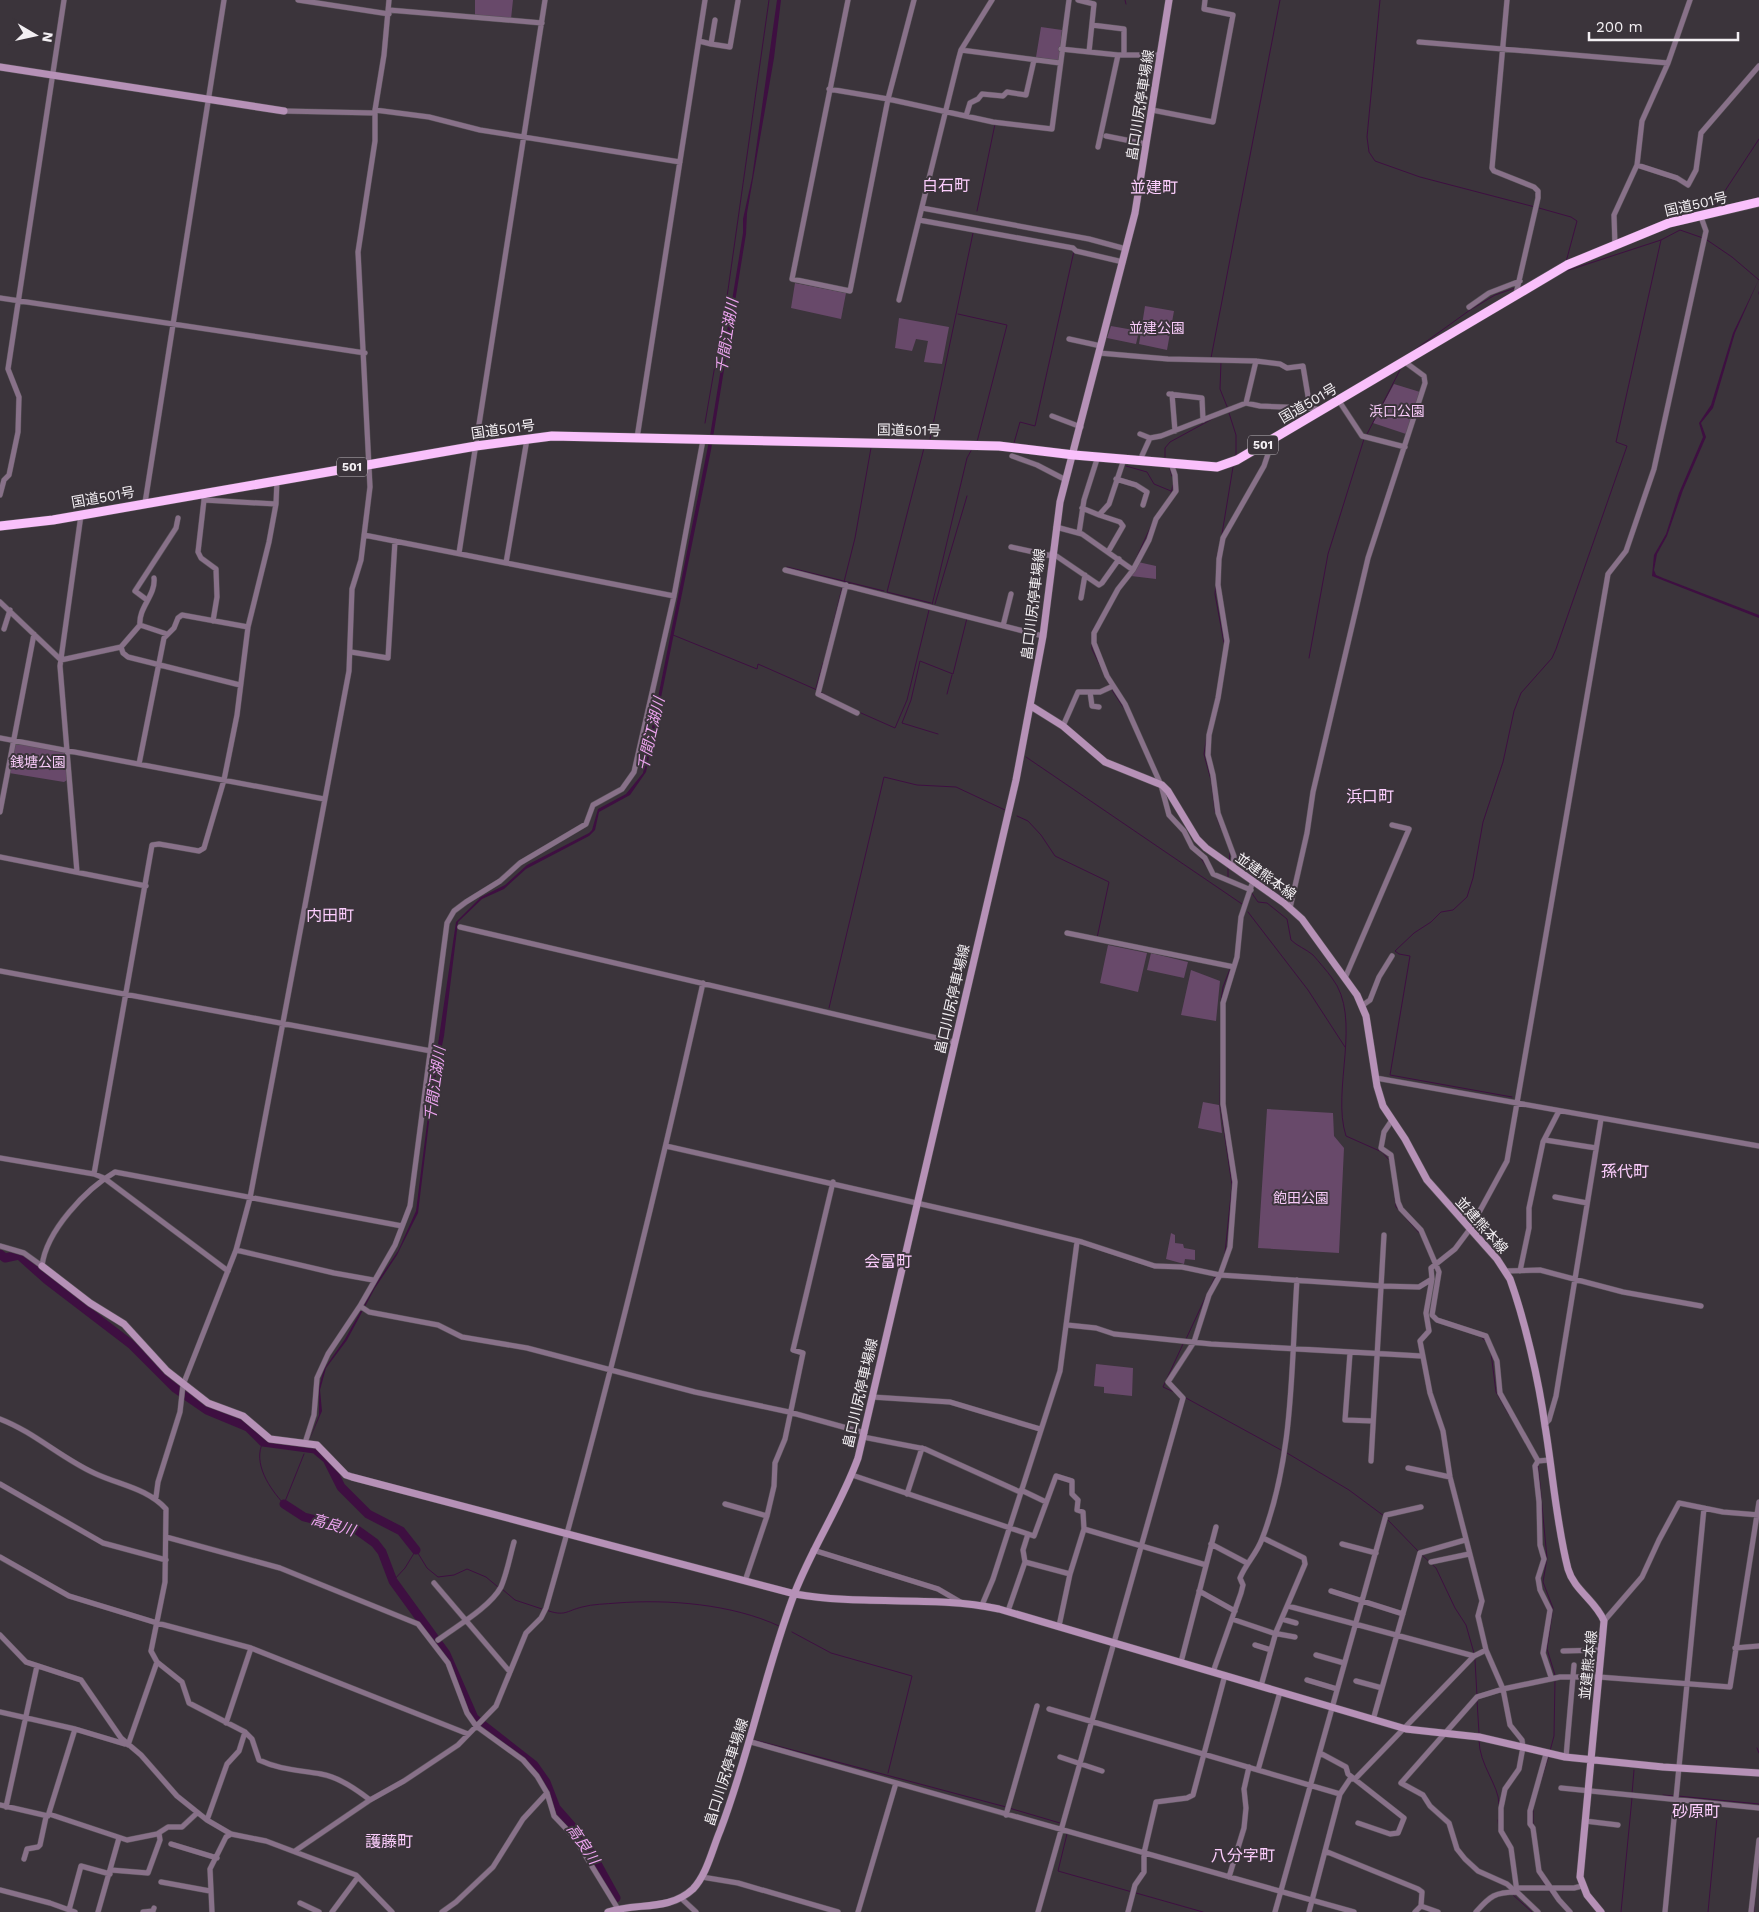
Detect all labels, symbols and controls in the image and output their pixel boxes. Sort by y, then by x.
north arrow [10,10,60,60]
scale bar [1589,10,1738,42]
text: 200 m [1596,18,1643,36]
text: N [39,31,57,43]
street label: 畠口川尻停車場線 [1123,48,1157,162]
district label: 白石町 [922,176,970,195]
district label: 並建町 [1130,178,1178,197]
street label: 国道501号 [1663,189,1729,219]
water label: 千間江湖川 [712,296,742,374]
park label: 並建公園 [1129,320,1185,336]
street label: 国道501号 [1276,380,1340,426]
park label: 浜口公園 [1369,403,1425,419]
street label: 国道501号 [470,417,536,441]
street label: 国道501号 [877,421,941,439]
road number: 501 [1248,436,1278,454]
road number: 501 [337,458,367,477]
street label: 国道501号 [70,484,136,510]
street label: 畠口川尻停車場線 [1018,547,1048,661]
water label: 千間江湖川 [634,693,669,773]
park label: 銭塘公園 [10,754,66,770]
district label: 浜口町 [1346,787,1394,806]
street label: 並建熊本線 [1233,849,1299,903]
district label: 内田町 [306,906,354,925]
street label: 畠口川尻停車場線 [932,943,972,1055]
water label: 千間江湖川 [421,1044,449,1122]
district label: 孫代町 [1601,1162,1649,1181]
park label: 飽田公園 [1273,1190,1329,1206]
street label: 並建熊本線 [1453,1194,1511,1256]
district label: 会富町 [864,1252,912,1271]
street label: 畠口川尻停車場線 [840,1337,880,1449]
water label: 高良川 [309,1510,359,1540]
street label: 並建熊本線 [1576,1629,1600,1701]
street label: 畠口川尻停車場線 [701,1716,751,1828]
district label: 砂原町 [1672,1802,1720,1821]
water label: 高良川 [563,1820,604,1869]
district label: 護藤町 [365,1832,413,1851]
district label: 八分字町 [1211,1846,1275,1865]

